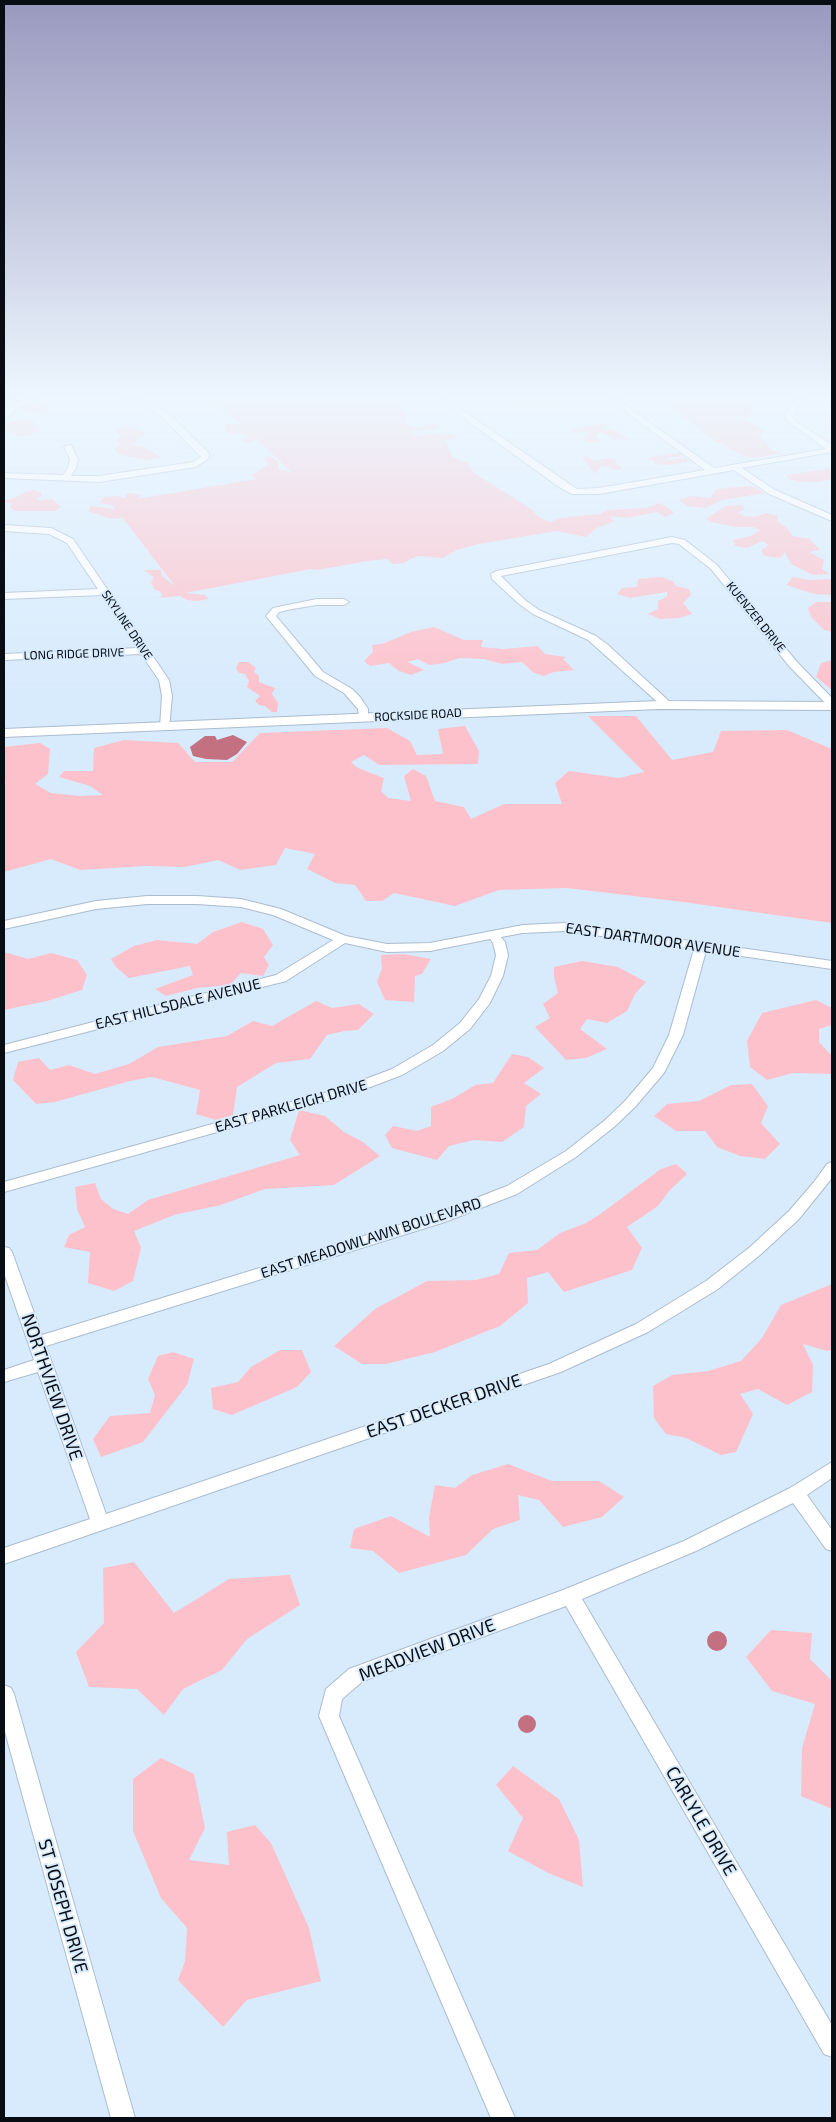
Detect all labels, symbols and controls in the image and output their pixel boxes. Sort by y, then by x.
street label: KUENZER DRIVE [723,579,789,655]
street label: SKYLINE DRIVE [99,588,155,662]
street label: LONG RIDGE DRIVE [23,645,125,663]
street label: ROCKSIDE ROAD [374,706,462,724]
street label: EAST DARTMOOR AVENUE [564,919,742,961]
street label: EAST HILLSDALE AVENUE [93,975,263,1033]
street label: EAST PARKLEIGH DRIVE [213,1076,369,1136]
street label: EAST MEADOWLAWN BOULEVARD [258,1194,484,1282]
street label: NORTHVIEW DRIVE [17,1311,87,1463]
street label: EAST DECKER DRIVE [364,1369,524,1443]
street label: MEADVIEW DRIVE [356,1614,498,1686]
street label: CARLYLE DRIVE [661,1763,741,1879]
street label: ST JOSEPH DRIVE [34,1837,92,1975]

